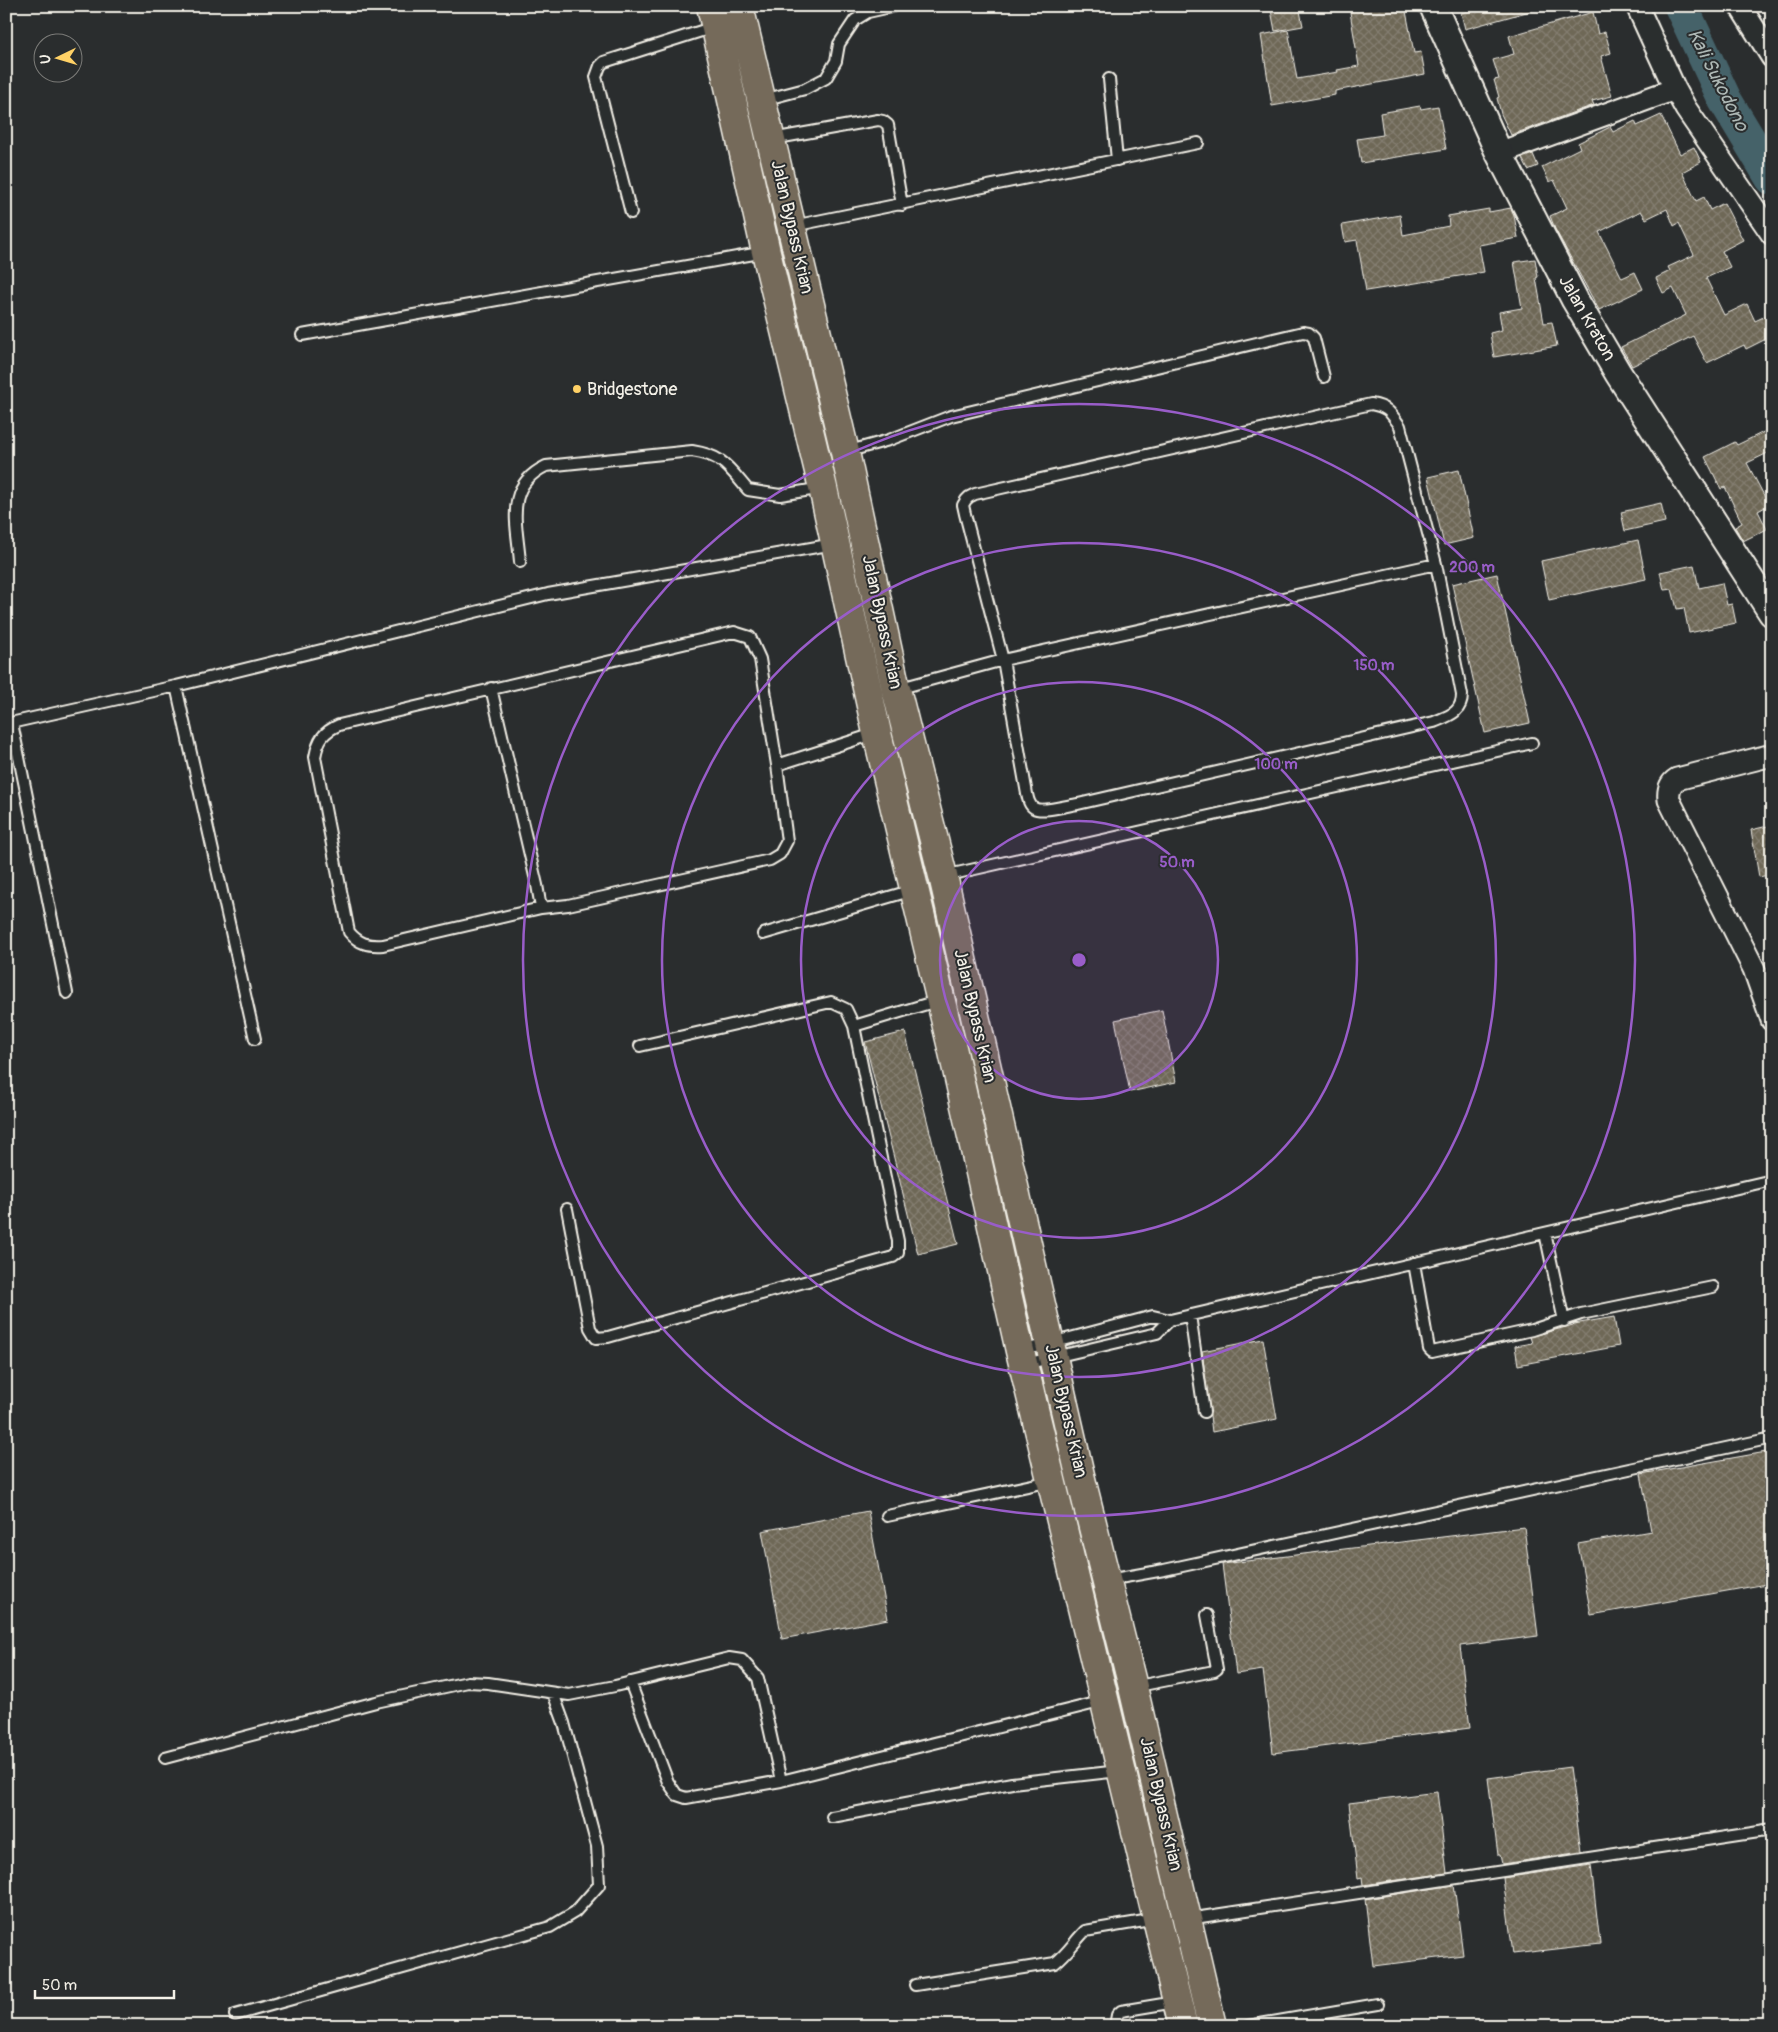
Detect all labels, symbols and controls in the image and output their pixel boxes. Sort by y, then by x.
water label: Kali Sukodono [1682,25,1755,137]
north arrow [32,32,82,82]
text: U [37,54,54,64]
street label: Jalan Bypass Krian [765,158,819,296]
street label: Jalan Kraton [1553,271,1621,365]
place label: Bridgestone [587,378,677,401]
marker: Bridgestone [571,383,583,395]
street label: Jalan Bypass Krian [857,553,907,691]
text: 200 m [1449,558,1495,577]
text: 150 m [1354,656,1394,675]
text: 100 m [1255,755,1297,774]
text: 50 m [1160,853,1194,872]
street label: Jalan Bypass Krian [948,947,1002,1085]
centre of rings [1070,951,1088,969]
street label: Jalan Bypass Krian [1039,1342,1093,1480]
street label: Jalan Bypass Krian [1134,1735,1188,1873]
scale bar [35,1967,174,1999]
text: 50 m [42,1976,77,1995]

